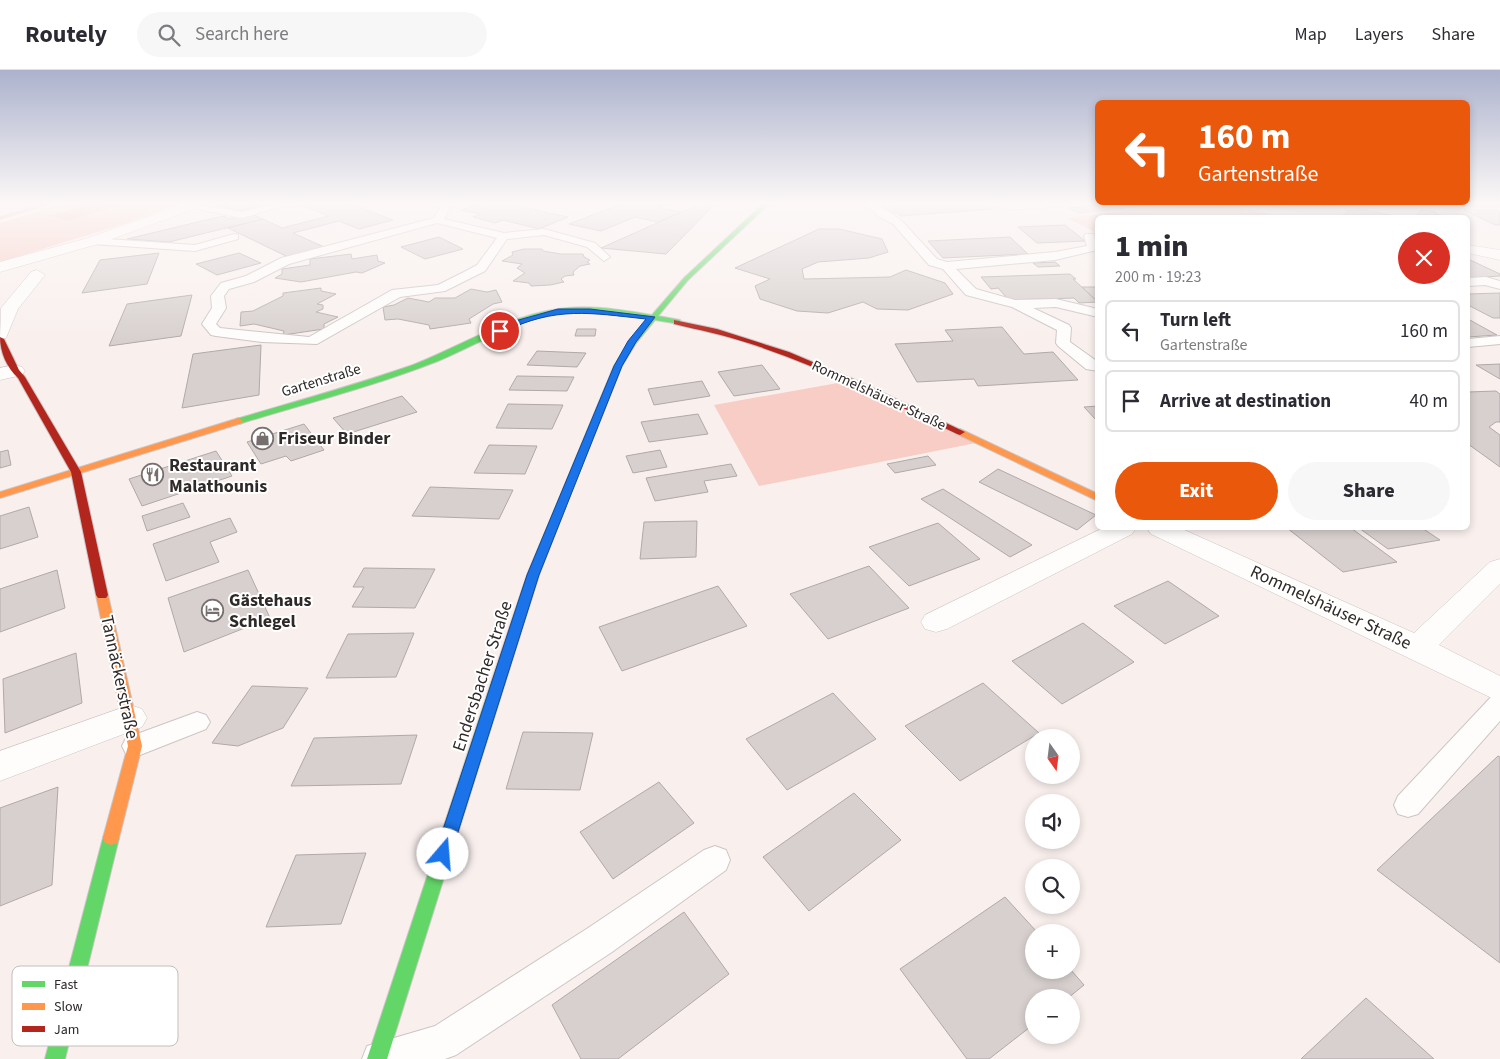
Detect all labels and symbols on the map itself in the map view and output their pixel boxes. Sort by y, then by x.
pin [479,310,521,352]
street label: Rommelshäuser Straße [808,355,949,436]
street label: Gartenstraße [279,358,363,403]
shop icon: Friseur Binder [250,426,274,450]
place label: Friseur Binder [278,426,391,451]
place label: Restaurant Malathounis [169,453,267,499]
restaurant icon: Restaurant Malathounis [141,463,165,487]
street label: Rommelshäuser Straße [1246,559,1416,656]
place label: Gästehaus Schlegel [229,588,311,634]
hotel icon: Gästehaus Schlegel [201,598,225,622]
street label: Endersbacher Straße [446,598,519,755]
street label: Tannäckerstraße [94,613,145,741]
north arrow [1025,729,1080,784]
position arrow [416,827,468,879]
legend [12,966,178,1046]
text: Fast [54,975,78,995]
text: Slow [54,997,83,1017]
text: Jam [54,1020,79,1040]

